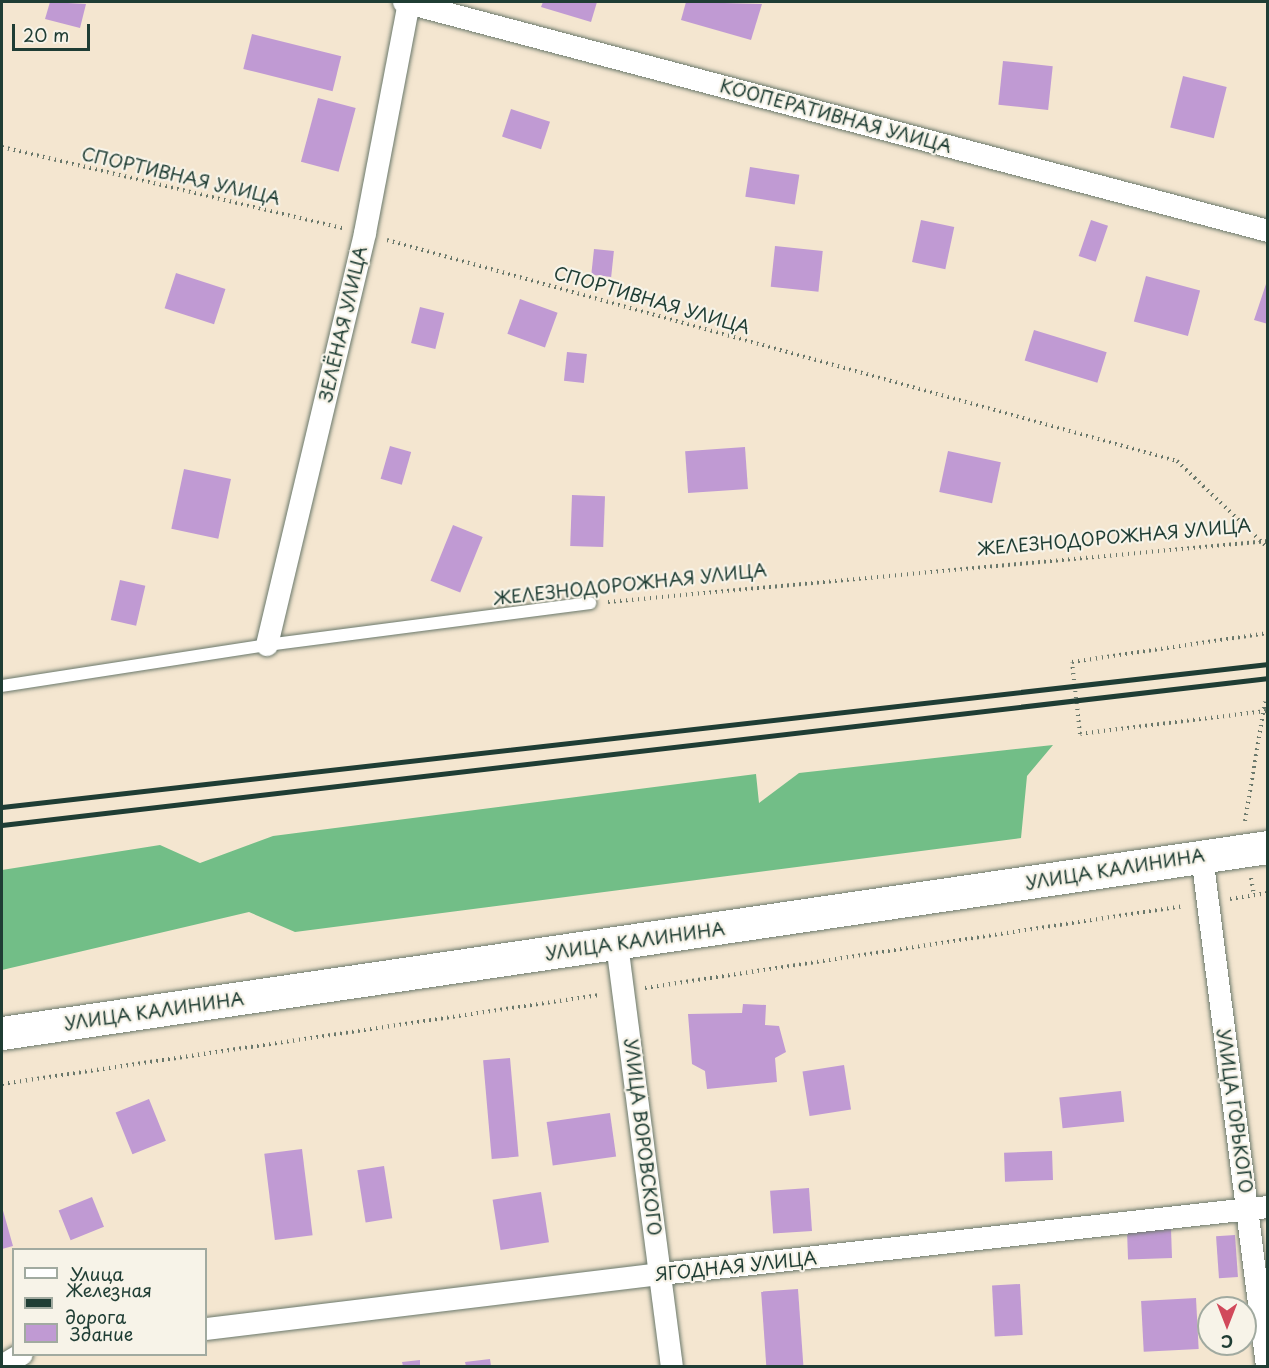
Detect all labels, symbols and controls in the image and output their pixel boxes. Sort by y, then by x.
scale bar [15,12,93,50]
text: 20 m [23,21,69,48]
street label: КООПЕРАТИВНАЯ УЛИЦА [718,75,954,157]
street label: СПОРТИВНАЯ УЛИЦА [80,143,282,209]
street label: ЗЕЛЁНАЯ УЛИЦА [315,244,371,404]
street label: СПОРТИВНАЯ УЛИЦА [551,262,753,338]
street label: ЖЕЛЕЗНОДОРОЖНАЯ УЛИЦА [976,514,1252,560]
street label: ЖЕЛЕЗНОДОРОЖНАЯ УЛИЦА [492,559,768,609]
street label: УЛИЦА КАЛИНИНА [1024,844,1206,894]
street label: УЛИЦА КАЛИНИНА [544,918,726,964]
street label: УЛИЦА КАЛИНИНА [63,988,245,1034]
street label: УЛИЦА ГОРЬКОГО [1213,1027,1257,1195]
street label: УЛИЦА ВОРОВСКОГО [620,1037,666,1237]
street label: ЯГОДНАЯ УЛИЦА [654,1247,818,1285]
legend [12,1248,207,1356]
text: Улица [70,1260,124,1287]
text: Железная дорога [65,1276,152,1330]
north arrow [1197,1296,1257,1356]
text: Здание [70,1320,133,1347]
text: С [1221,1330,1233,1354]

